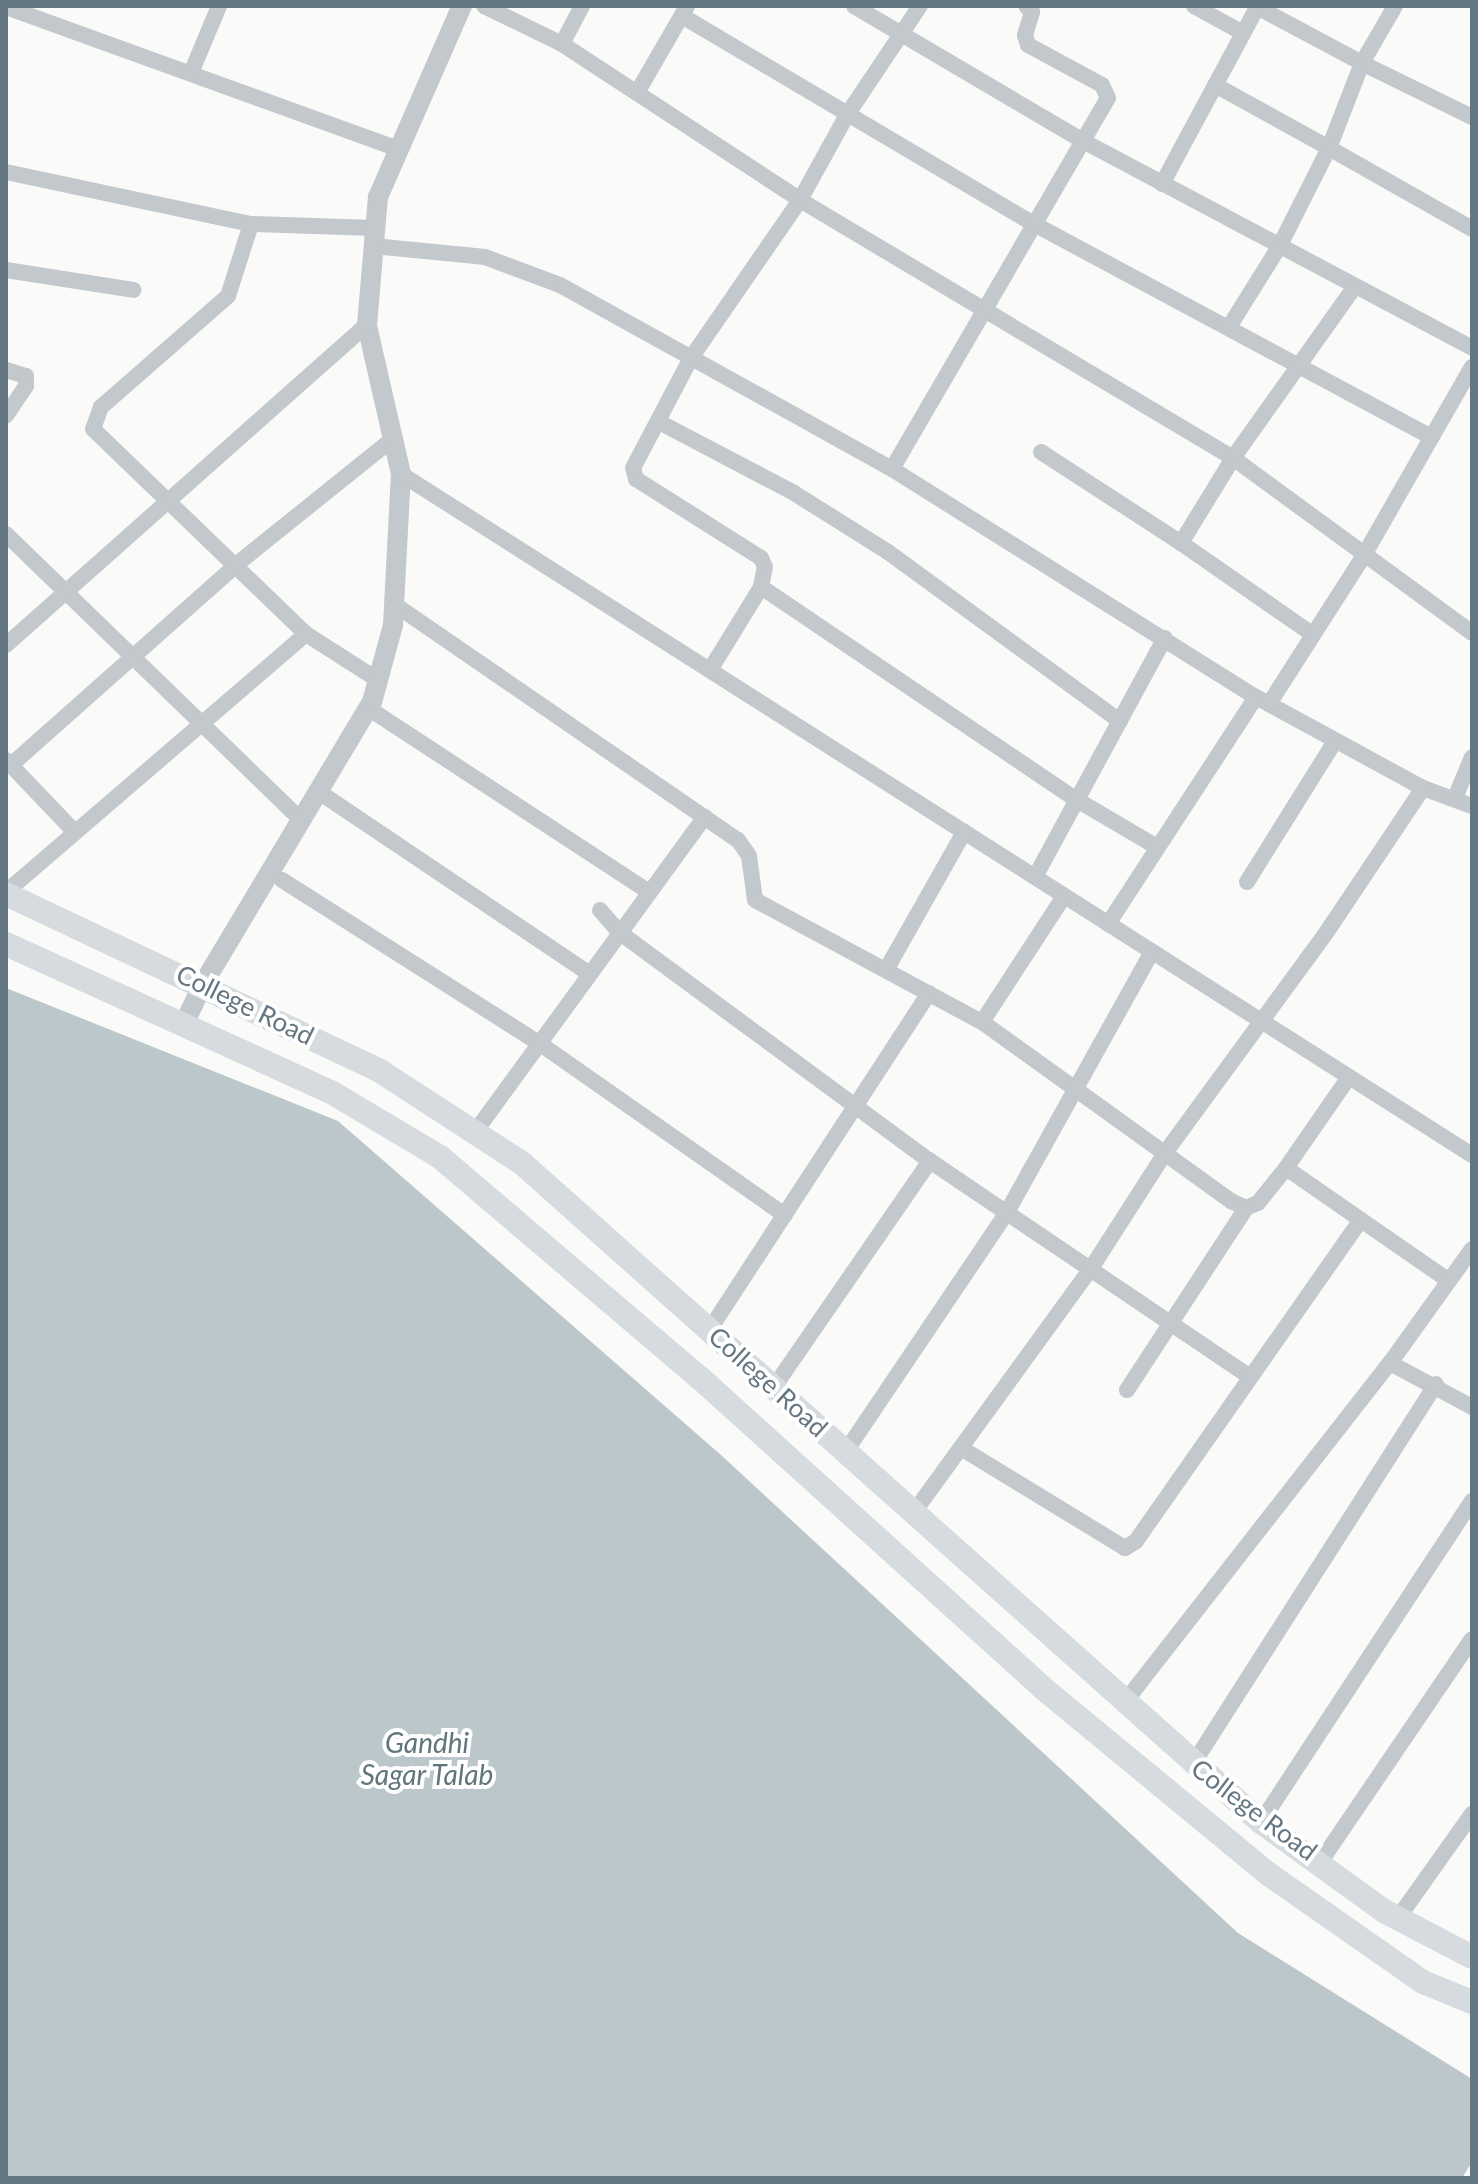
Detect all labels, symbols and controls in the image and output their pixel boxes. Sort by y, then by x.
street label: College Road [171,958,319,1052]
street label: College Road [702,1320,834,1444]
water label: Gandhi Sagar Talab [360,1725,494,1791]
street label: College Road [1185,1753,1323,1867]

